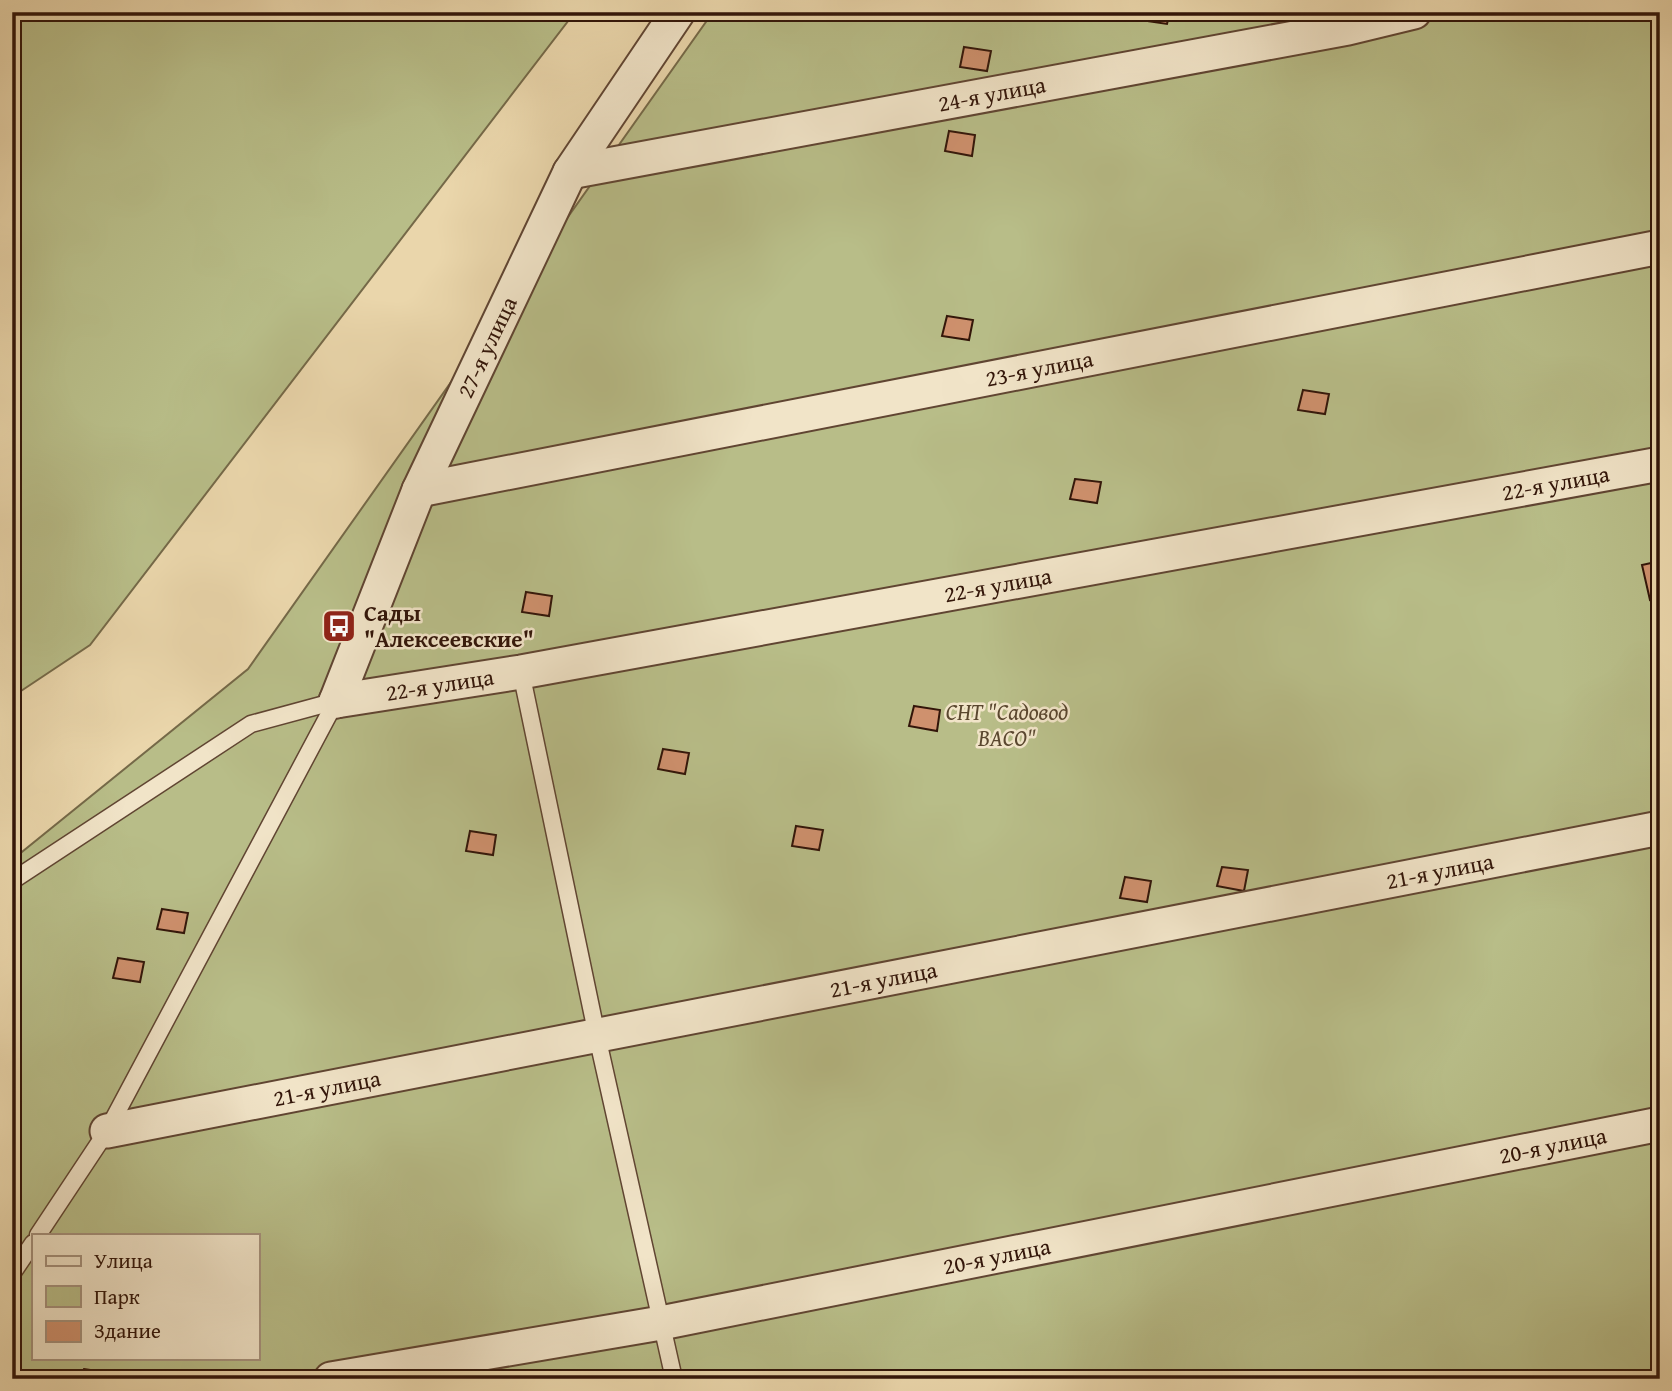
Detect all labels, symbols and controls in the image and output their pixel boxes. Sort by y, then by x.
street label: 24-я улица [935,67,1048,120]
street label: 27-я улица [448,291,525,403]
street label: 23-я улица [983,341,1096,395]
street label: 22-я улица [1499,457,1612,509]
street label: 22-я улица [941,558,1054,610]
place label: Сады "Алексеевские" [364,596,534,655]
bus stop icon: Сады "Алексеевские" [320,607,358,645]
street label: 22-я улица [383,660,496,709]
park label: СНТ "Садовод ВАСО" [946,695,1068,754]
street label: 21-я улица [1383,844,1496,897]
street label: 21-я улица [827,952,940,1006]
street label: 21-я улица [270,1061,383,1114]
street label: 20-я улица [1496,1118,1609,1172]
street label: 20-я улица [940,1229,1053,1282]
legend [32,1234,259,1360]
text: Улица [94,1245,153,1276]
text: Парк [94,1281,140,1312]
text: Здание [94,1315,161,1346]

